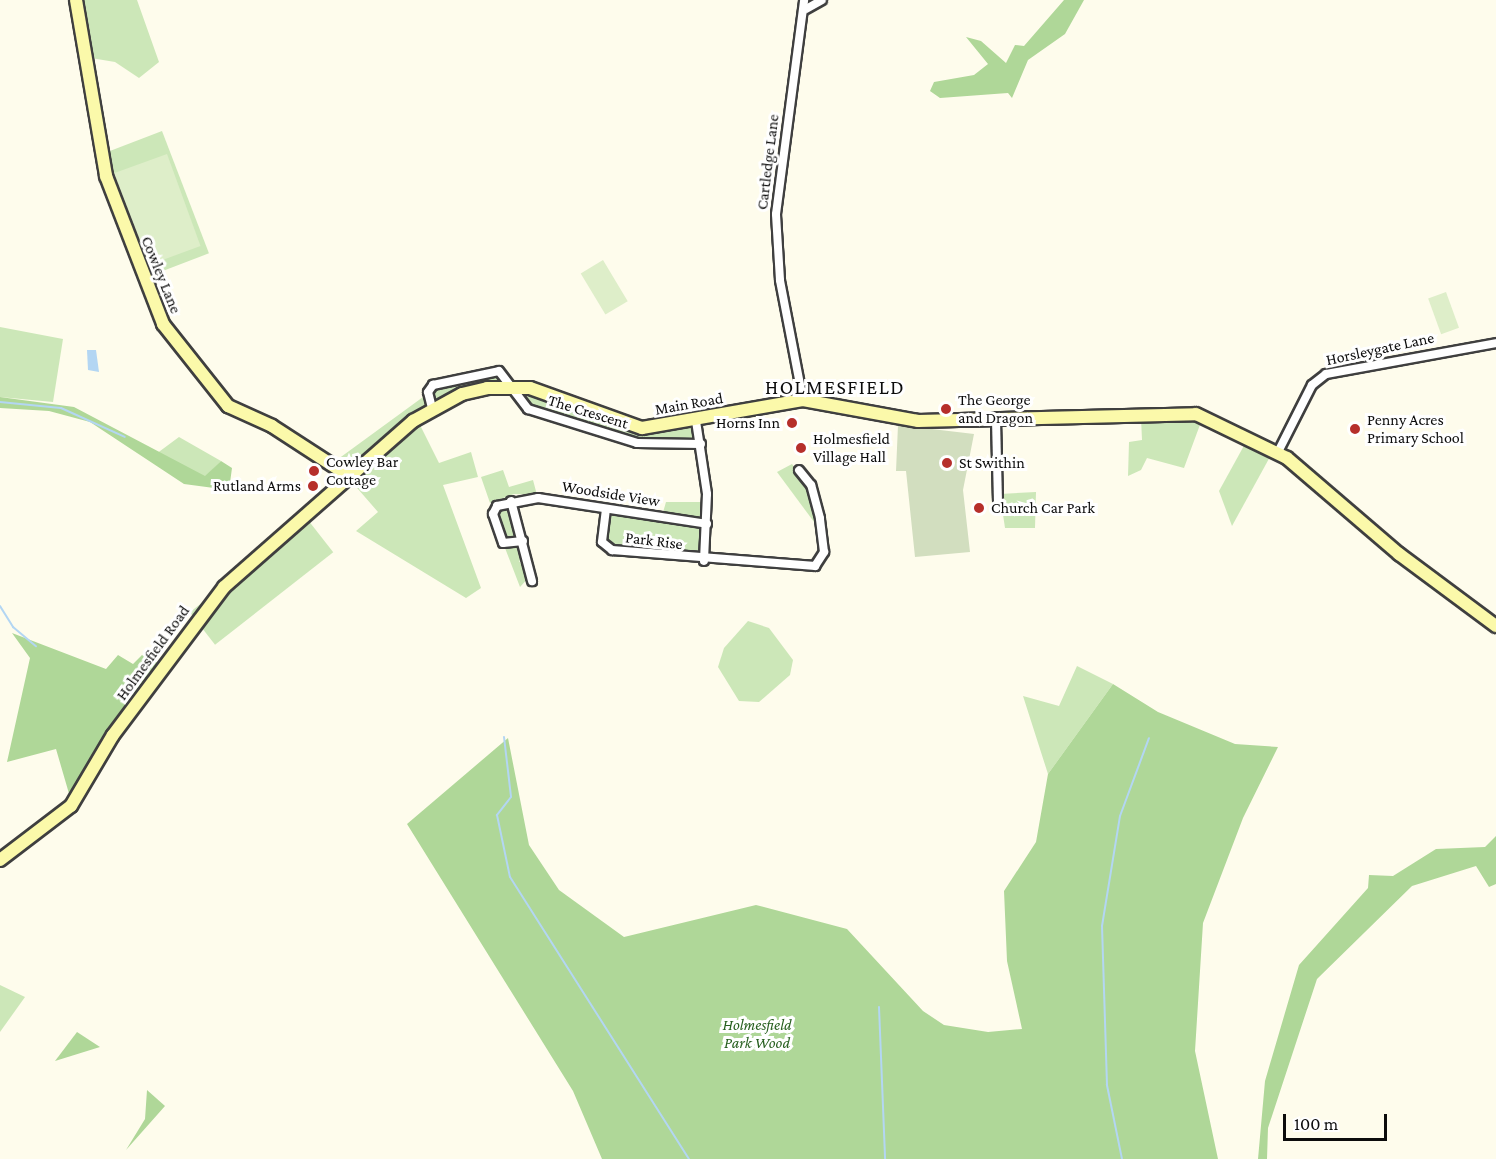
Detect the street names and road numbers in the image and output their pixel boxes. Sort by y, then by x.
street label: Cartledge Lane [753,113,783,211]
street label: Cowley Lane [137,234,185,316]
street label: Horsleygate Lane [1324,328,1436,370]
street label: Main Road [653,389,725,419]
street label: The Crescent [546,391,630,433]
street label: Woodside View [561,477,661,511]
street label: Park Rise [624,528,684,554]
street label: Holmesfield Road [112,602,194,704]

